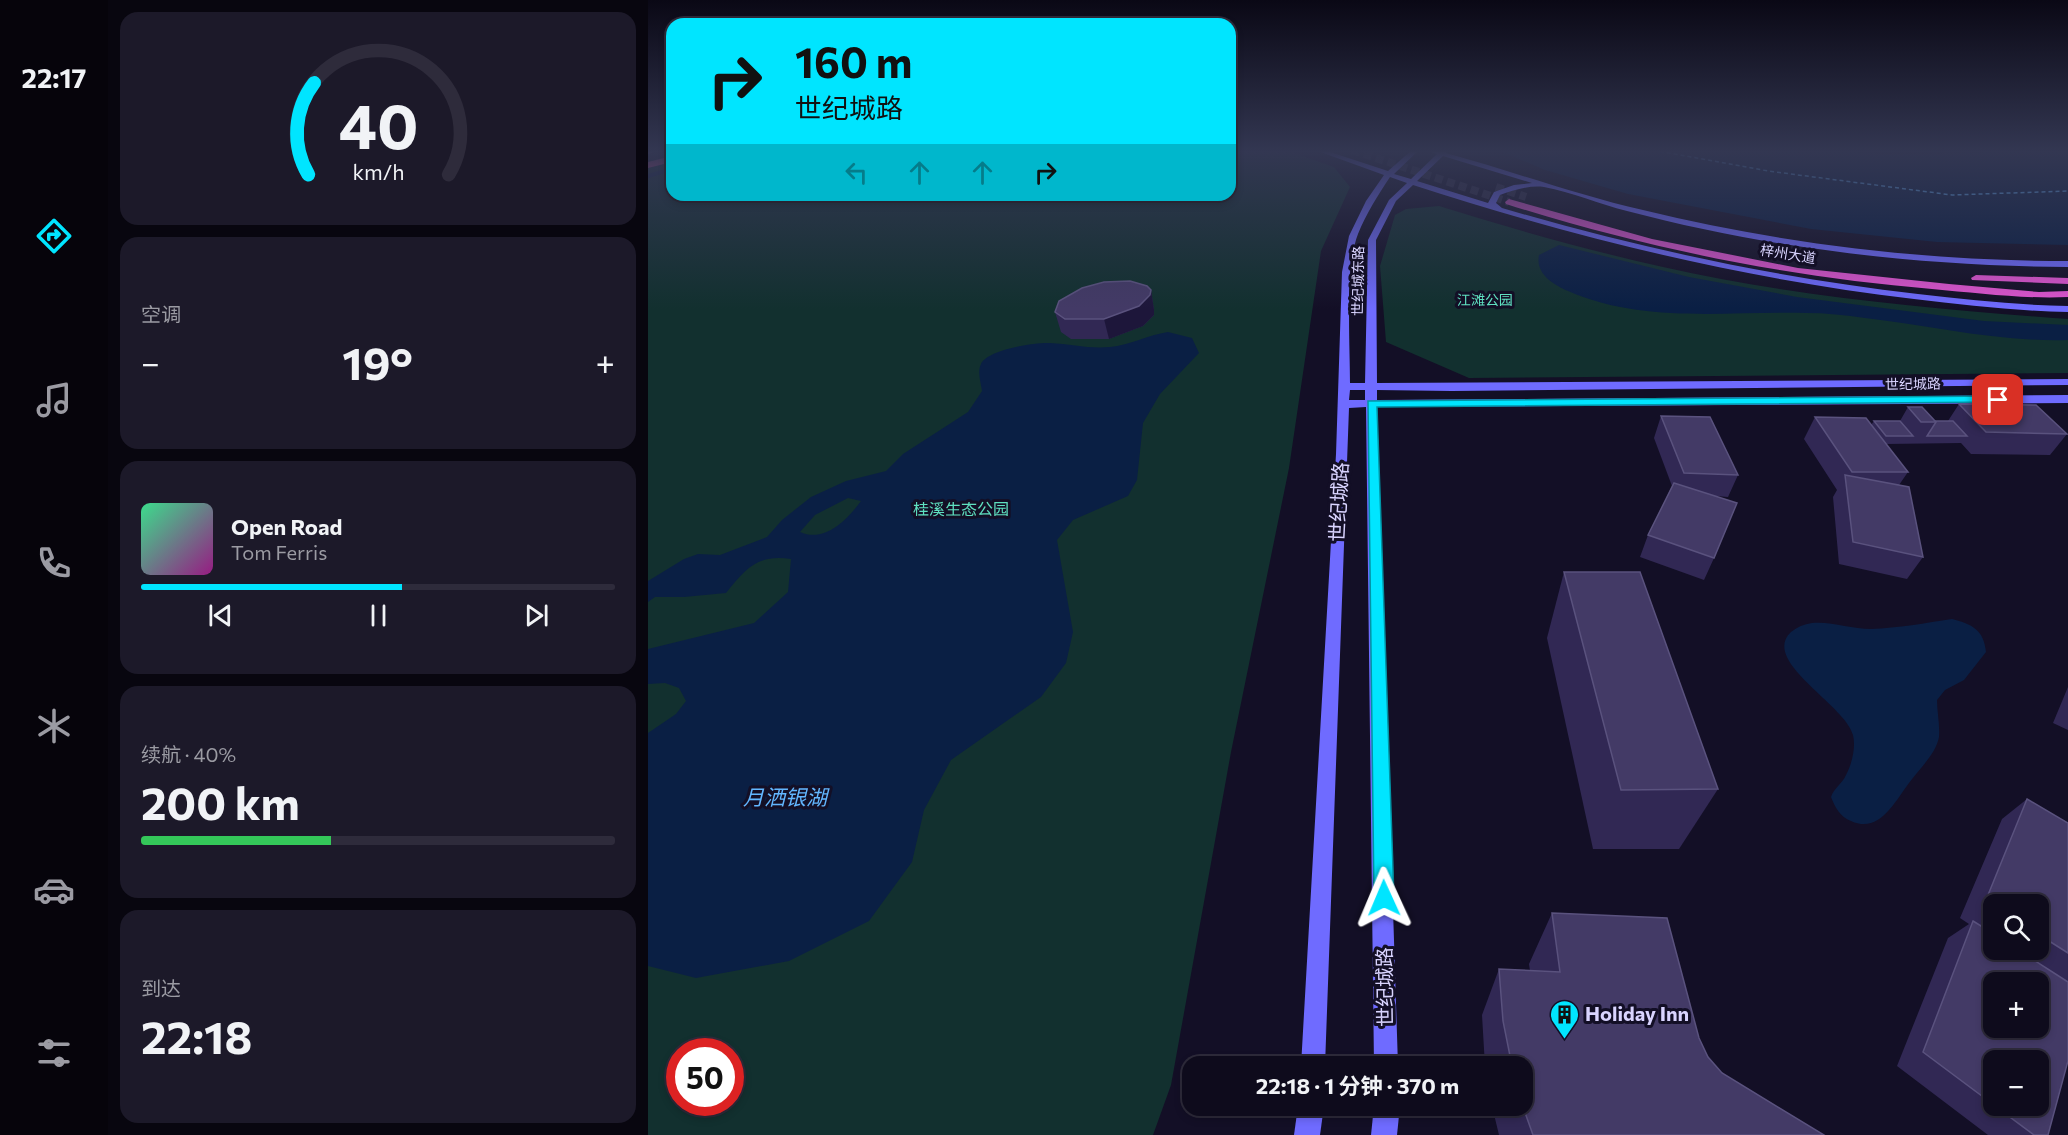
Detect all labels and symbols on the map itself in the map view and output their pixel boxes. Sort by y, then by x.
street label: 梓州大道 [1759,241,1817,266]
street label: 世纪城东路 [1348,246,1367,316]
park label: 江滩公园 [1457,291,1513,308]
pin [1972,374,2023,425]
street label: 世纪城路 [1885,375,1941,392]
street label: 世纪城路 [1324,461,1352,543]
park label: 桂溪生态公园 [913,499,1009,518]
water label: 月洒银湖 [743,784,830,809]
position arrow [1352,866,1416,930]
street label: 世纪城路 [1371,947,1397,1027]
building icon: Holiday Inn [1548,998,1580,1040]
place label: Holiday Inn [1585,1001,1689,1025]
speed limit sign: 50 [666,1038,744,1116]

